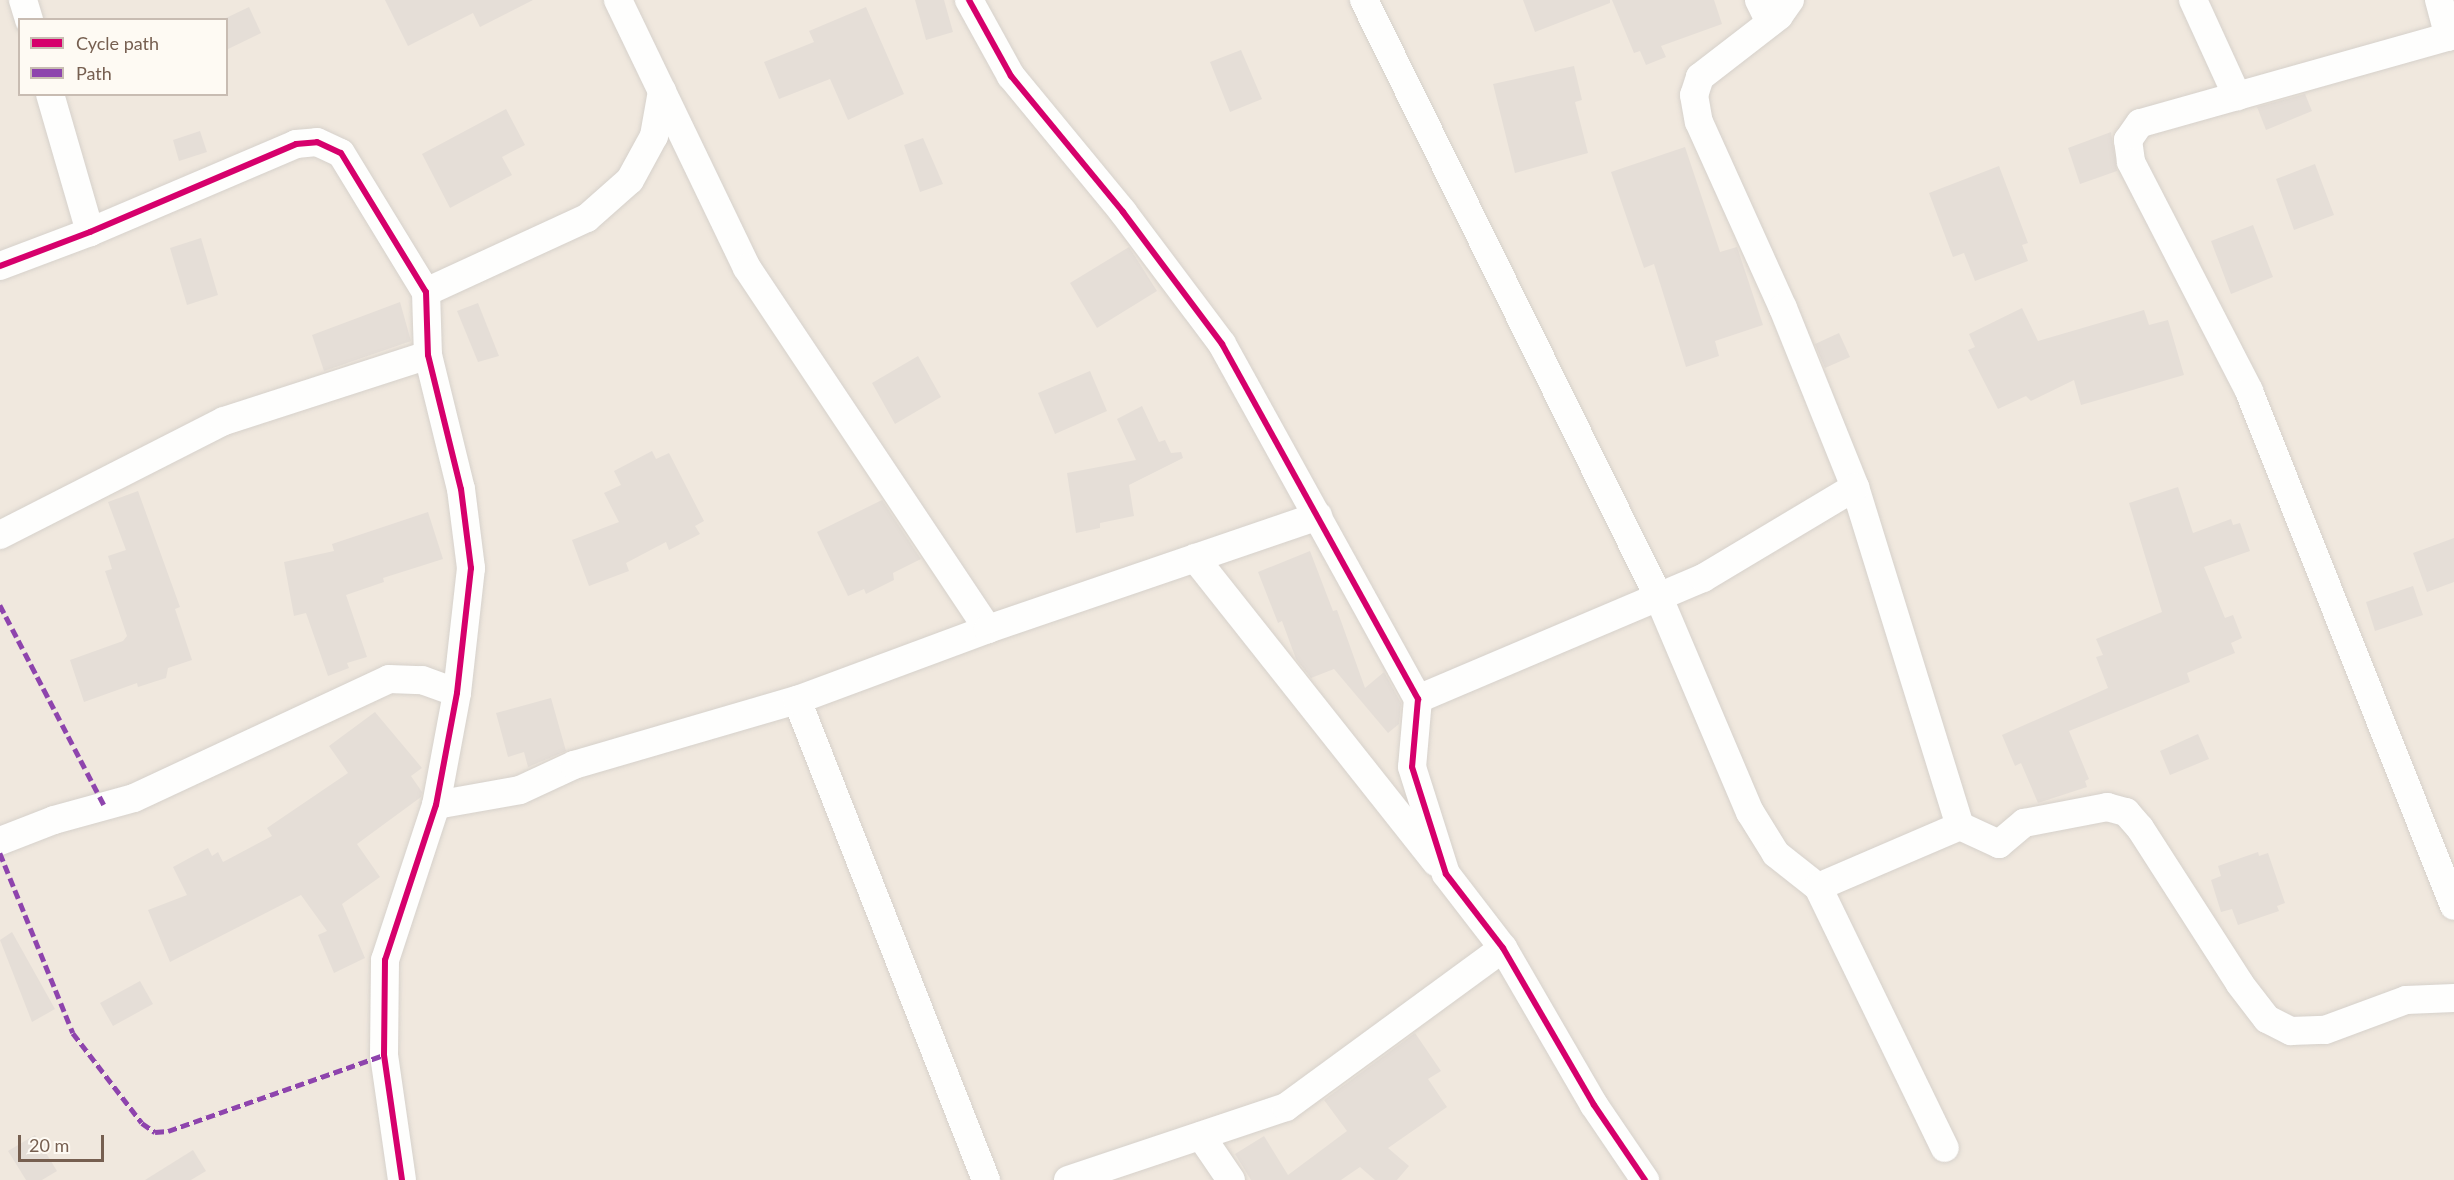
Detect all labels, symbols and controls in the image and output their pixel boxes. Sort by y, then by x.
legend [18,18,228,96]
text: Cycle path [76,32,159,54]
text: Path [76,62,112,84]
scale bar [21,1123,106,1161]
text: 20 m [29,1134,69,1156]

